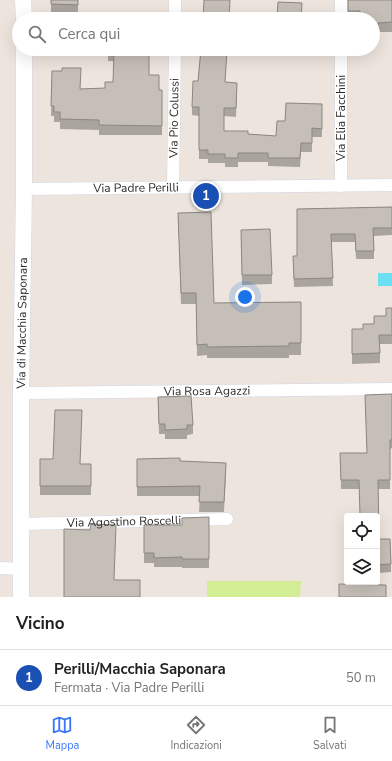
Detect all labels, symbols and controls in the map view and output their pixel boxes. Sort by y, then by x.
search box [12,12,380,56]
icon: search [26,23,48,45]
text: Cerca qui [58,24,120,44]
street label: Via Elia Facchini [333,75,349,162]
street label: Via Pio Colussi [165,78,183,159]
street label: Via Padre Perilli [92,179,179,196]
pin: 1 [193,181,219,211]
street label: Via di Macchia Saponara [13,257,31,390]
your location [235,287,255,307]
street label: Via Rosa Agazzi [163,383,250,399]
street label: Via Agostino Roscelli [66,512,181,531]
map controls [344,513,380,585]
button: locate [344,513,380,549]
button: layers [344,549,380,585]
text: Vicino [16,612,65,635]
text: Perilli/Macchia Saponara [54,659,226,679]
text: 1 [25,669,33,687]
text: 50 m [346,669,376,687]
text: Fermata · Via Padre Perilli [54,679,204,697]
tab: Mappa [46,714,79,753]
tab: Indicazioni [170,714,222,753]
tab: Salvati [313,714,346,753]

